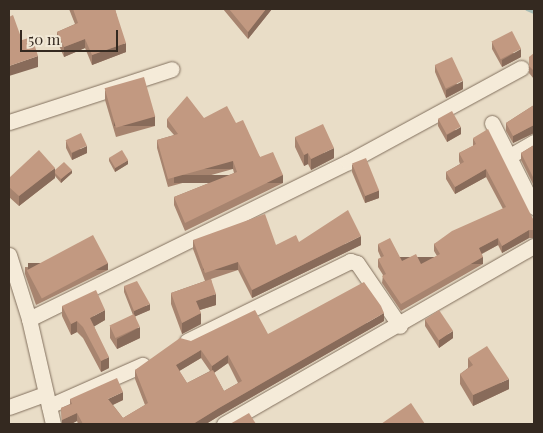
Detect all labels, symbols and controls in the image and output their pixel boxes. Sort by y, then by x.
scale bar [22,20,120,52]
text: 50 m [28,29,60,49]

